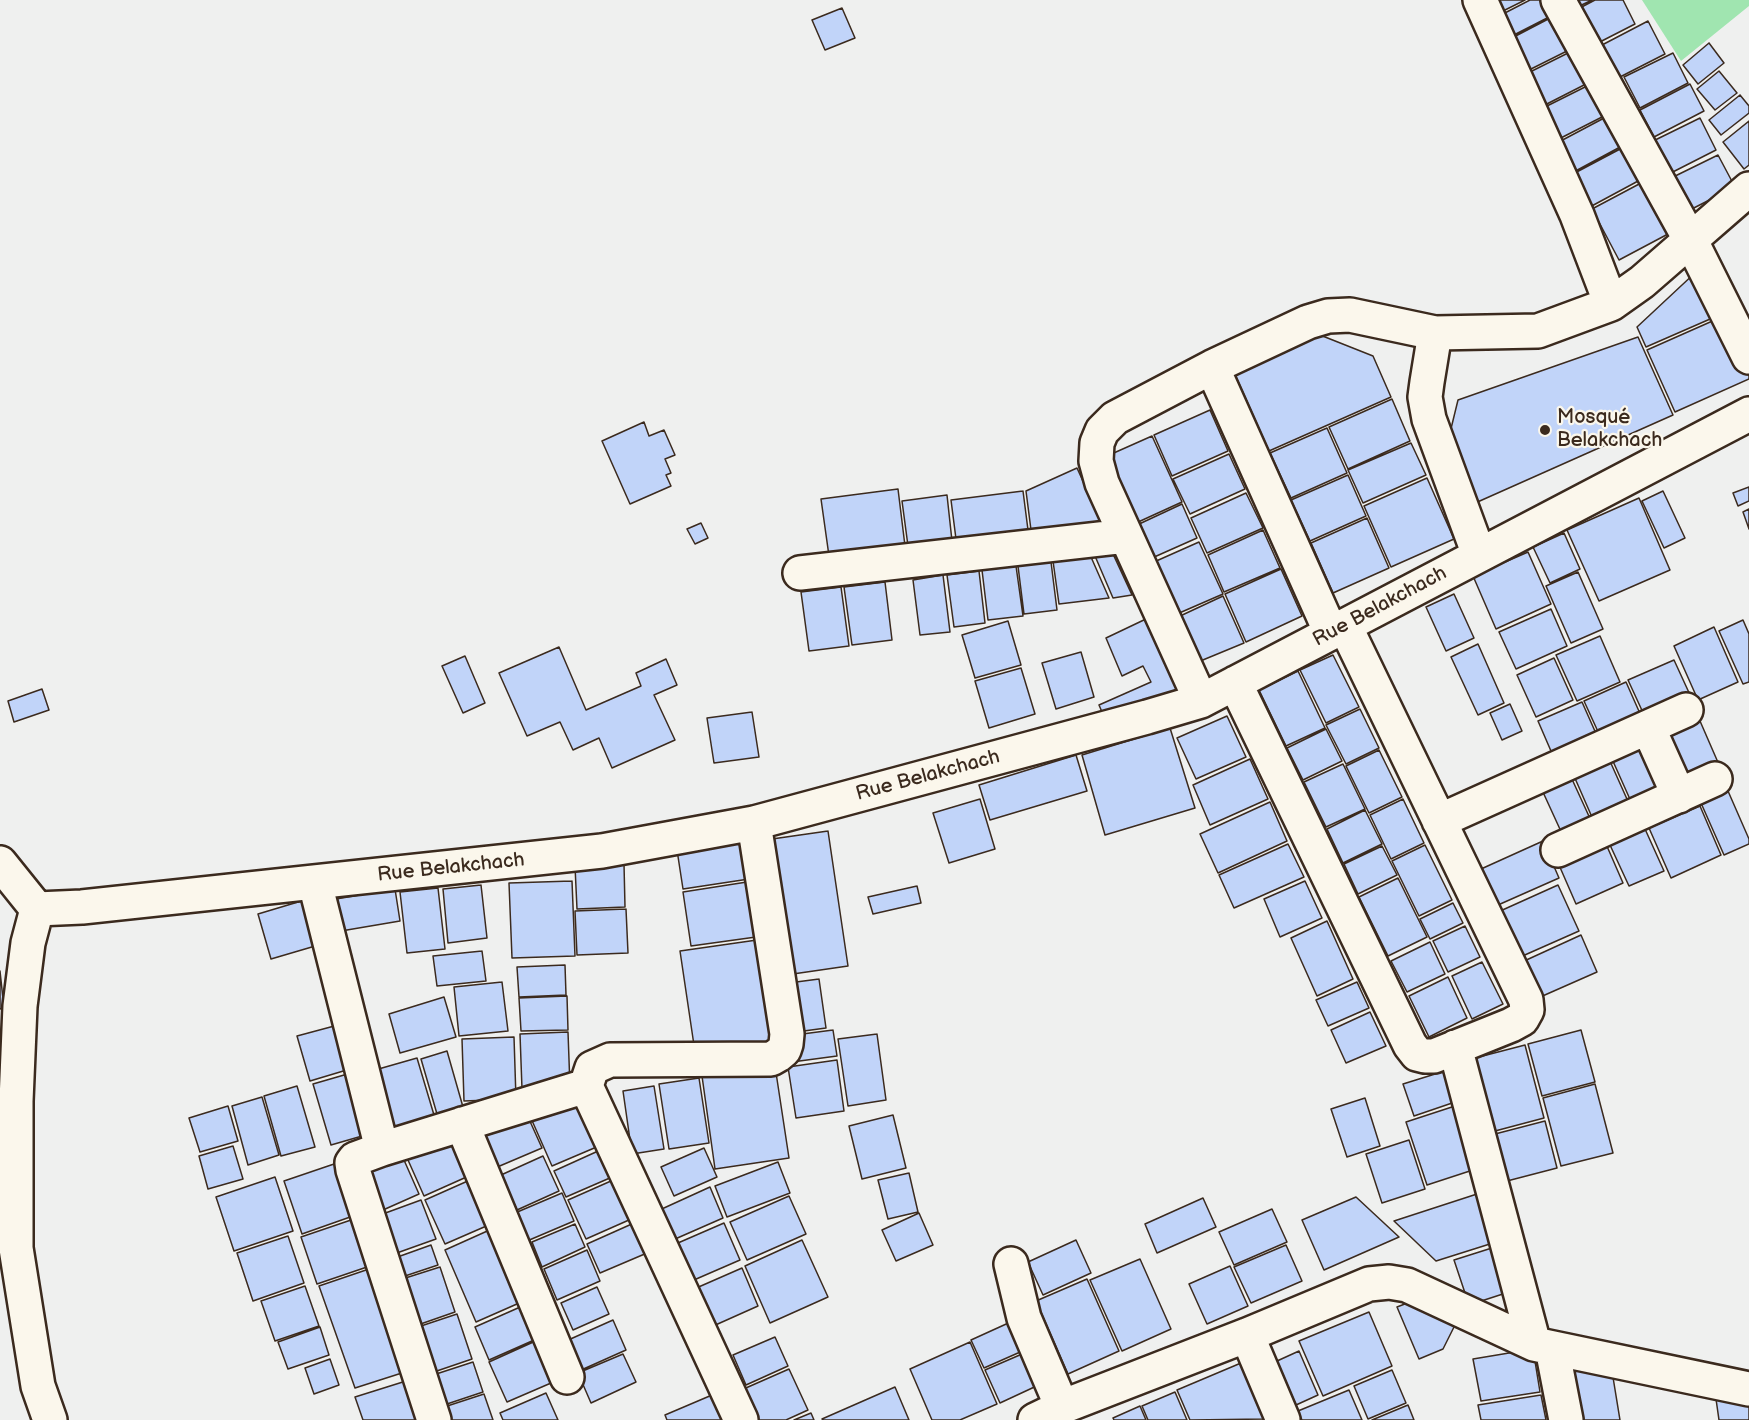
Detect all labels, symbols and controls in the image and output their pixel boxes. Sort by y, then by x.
place label: Mosqué Belakchach [1557,406,1662,453]
marker: Mosqué Belakchach [1538,423,1552,437]
street label: Rue Belakchach [1309,562,1451,652]
street label: Rue Belakchach [853,745,1003,807]
street label: Rue Belakchach [376,848,526,888]

